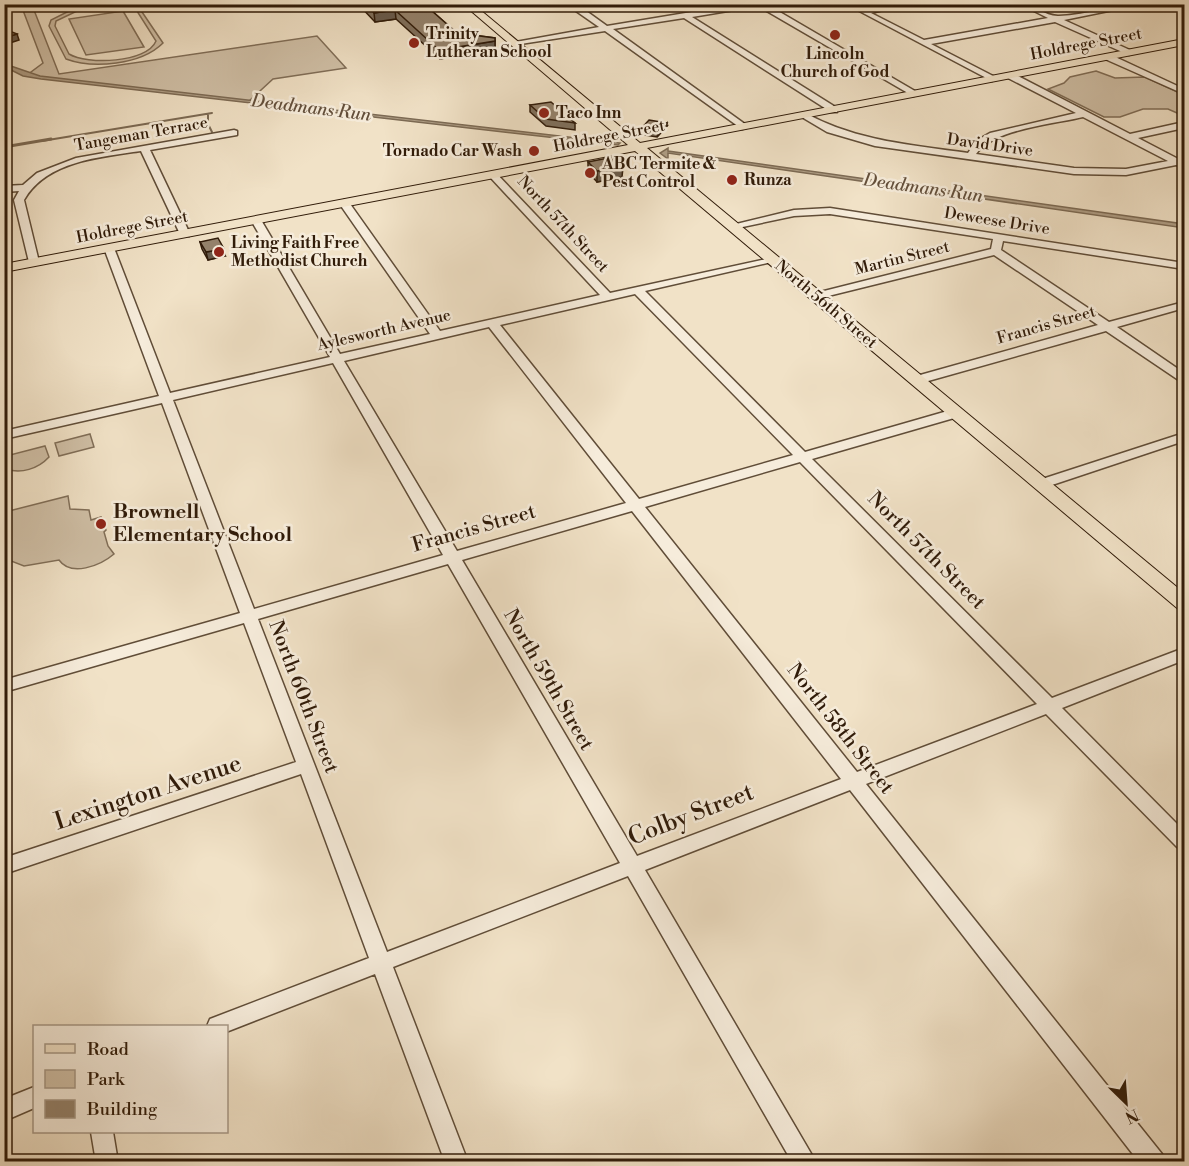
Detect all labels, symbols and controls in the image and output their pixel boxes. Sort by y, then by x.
street label: Holdrege Street [1028,23,1144,65]
place label: Trinity Lutheran School [426,24,553,62]
marker: Lincoln Church of God [828,28,842,42]
marker: Trinity Lutheran School [407,36,421,50]
place label: Lincoln Church of God [780,44,890,82]
water label: Deadmans Run [249,89,373,127]
place label: Taco Inn [556,103,621,123]
marker: Taco Inn [537,106,551,120]
street label: Tangeman Terrace [73,112,209,156]
street label: Holdrege Street [551,115,667,157]
street label: David Drive [946,129,1034,161]
place label: Tornado Car Wash [383,141,522,161]
marker: Tornado Car Wash [527,144,541,158]
place label: ABC Termite & Pest Control [601,154,717,192]
marker: ABC Termite & Pest Control [583,166,597,180]
water label: Deadmans Run [861,168,985,208]
place label: Runza [744,170,792,190]
street label: North 57th Street [513,171,613,277]
marker: Runza [725,173,739,187]
street label: Deweese Drive [943,203,1051,239]
street label: Holdrege Street [74,206,190,248]
place label: Living Faith Free Methodist Church [231,233,368,271]
street label: Martin Street [853,237,952,279]
marker: Living Faith Free Methodist Church [212,245,226,259]
street label: North 56th Street [771,255,881,353]
street label: Francis Street [994,301,1098,349]
street label: Aylesworth Avenue [314,305,453,355]
street label: North 57th Street [862,487,990,615]
street label: Francis Street [409,499,539,559]
place label: Brownell Elementary School [113,500,292,548]
marker: Brownell Elementary School [94,517,108,531]
street label: North 59th Street [497,605,599,755]
street label: North 60th Street [262,617,344,777]
street label: North 58th Street [781,658,899,800]
street label: Lexington Avenue [51,749,245,837]
street label: Colby Street [624,777,759,853]
legend [33,1025,228,1133]
text: Road [87,1038,130,1061]
text: Park [87,1068,126,1091]
north arrow [1096,1073,1156,1133]
text: Building [86,1098,158,1121]
text: N [1122,1104,1142,1128]

